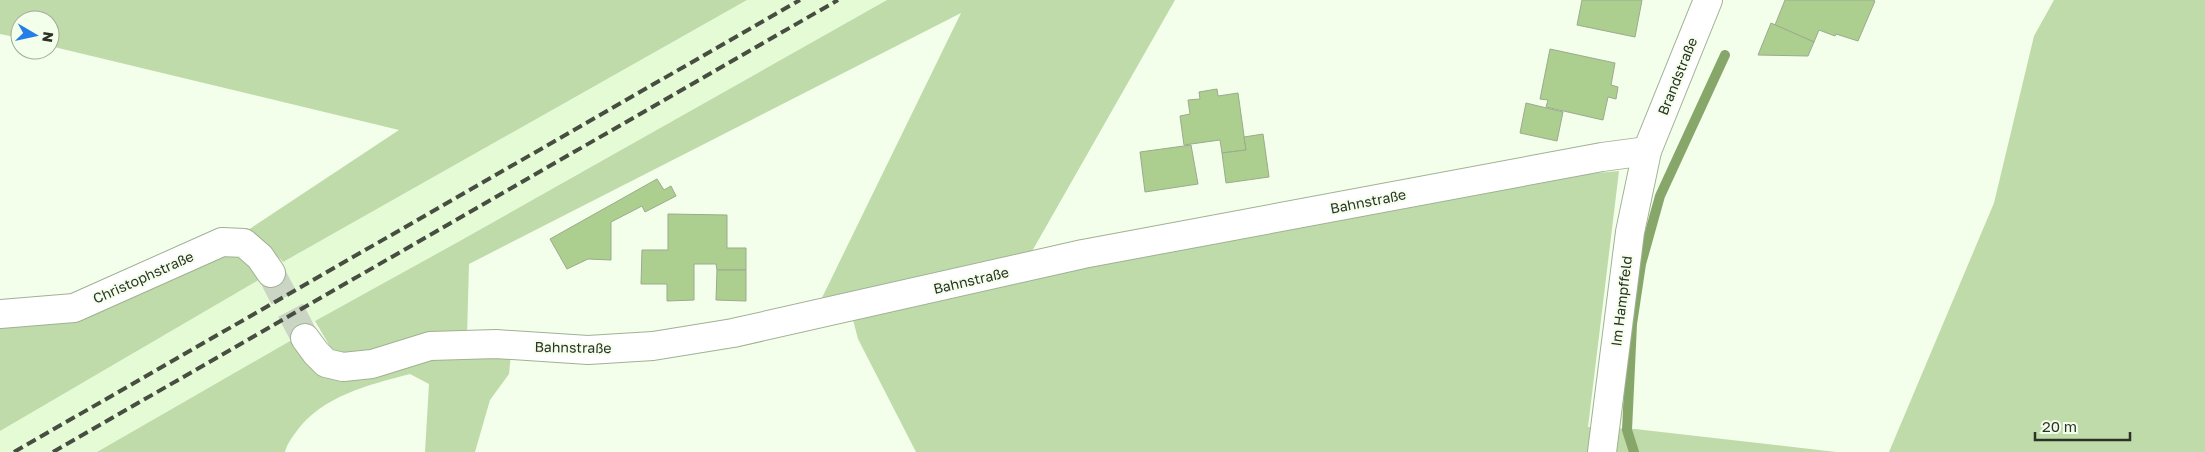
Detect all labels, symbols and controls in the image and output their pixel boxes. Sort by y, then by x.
north arrow [10,10,60,60]
text: N [39,31,58,44]
street label: Brandstraße [1654,35,1700,117]
street label: Bahnstraße [1329,185,1407,217]
street label: Christophstraße [90,247,196,307]
street label: Im Hampffeld [1607,255,1635,347]
street label: Bahnstraße [932,263,1010,297]
street label: Bahnstraße [534,338,612,356]
scale bar [2035,410,2130,442]
text: 20 m [2042,417,2077,435]

